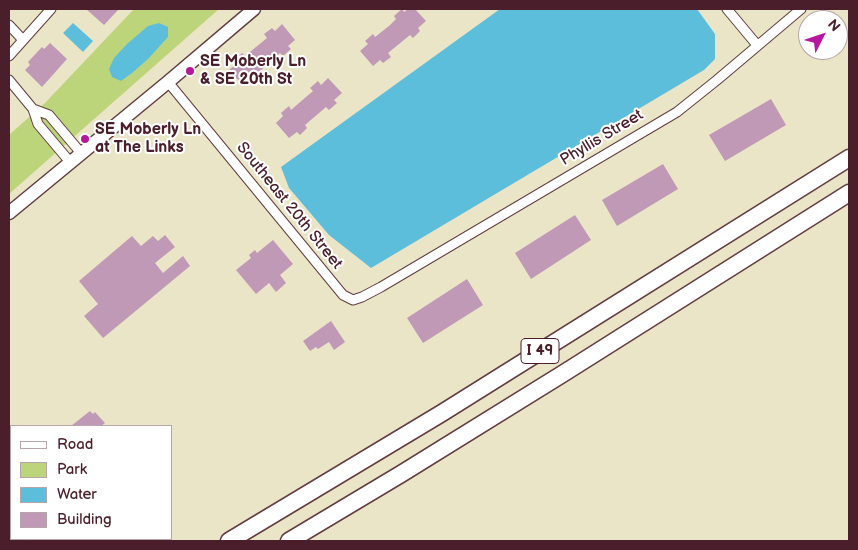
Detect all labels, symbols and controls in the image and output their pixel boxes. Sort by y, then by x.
north arrow [798,10,848,60]
text: N [824,16,844,35]
place label: SE Moberly Ln & SE 20th St [200,52,306,90]
marker: SE Moberly Ln & SE 20th St [184,65,196,77]
street label: Phyllis Street [557,106,647,170]
place label: SE Moberly Ln at The Links [95,120,201,158]
marker: SE Moberly Ln at The Links [79,133,91,145]
street label: Southeast 20th Street [232,139,346,273]
road number: I 49 [521,338,559,364]
legend [10,425,172,540]
text: Road [57,435,93,454]
text: Park [57,460,87,479]
text: Water [57,485,97,504]
text: Building [57,510,112,529]

